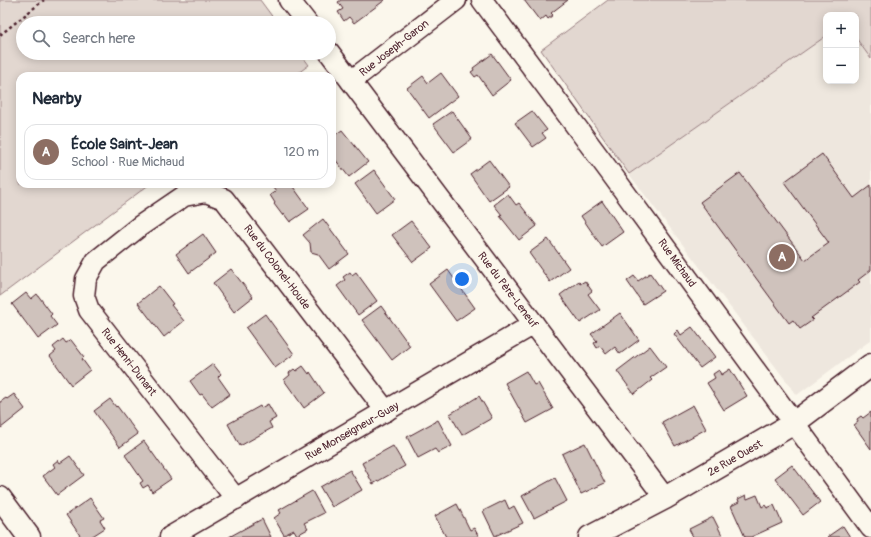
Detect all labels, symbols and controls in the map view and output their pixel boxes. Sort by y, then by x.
map controls [823,12,859,84]
button: + [823,12,859,48]
search box [16,16,336,60]
street label: Rue Joseph-Garon [357,17,431,79]
icon: search [30,27,52,49]
text: Search here [62,29,135,48]
button: − [823,48,859,84]
text: Nearby [32,88,81,109]
text: École Saint-Jean [71,135,178,154]
text: A [42,144,50,160]
text: 120 m [283,144,319,160]
text: School · Rue Michaud [71,154,185,170]
street label: Rue du Colonel-Houde [241,222,313,312]
street label: Rue Michaud [655,236,699,290]
pin: A [769,242,795,272]
street label: Rue du Père-Leneuf [475,249,541,331]
your location [452,269,472,289]
street label: Rue Henri-Dunant [99,326,160,399]
street label: Rue Monseigneur-Guay [303,399,401,463]
street label: 2e Rue Ouest [705,437,765,479]

